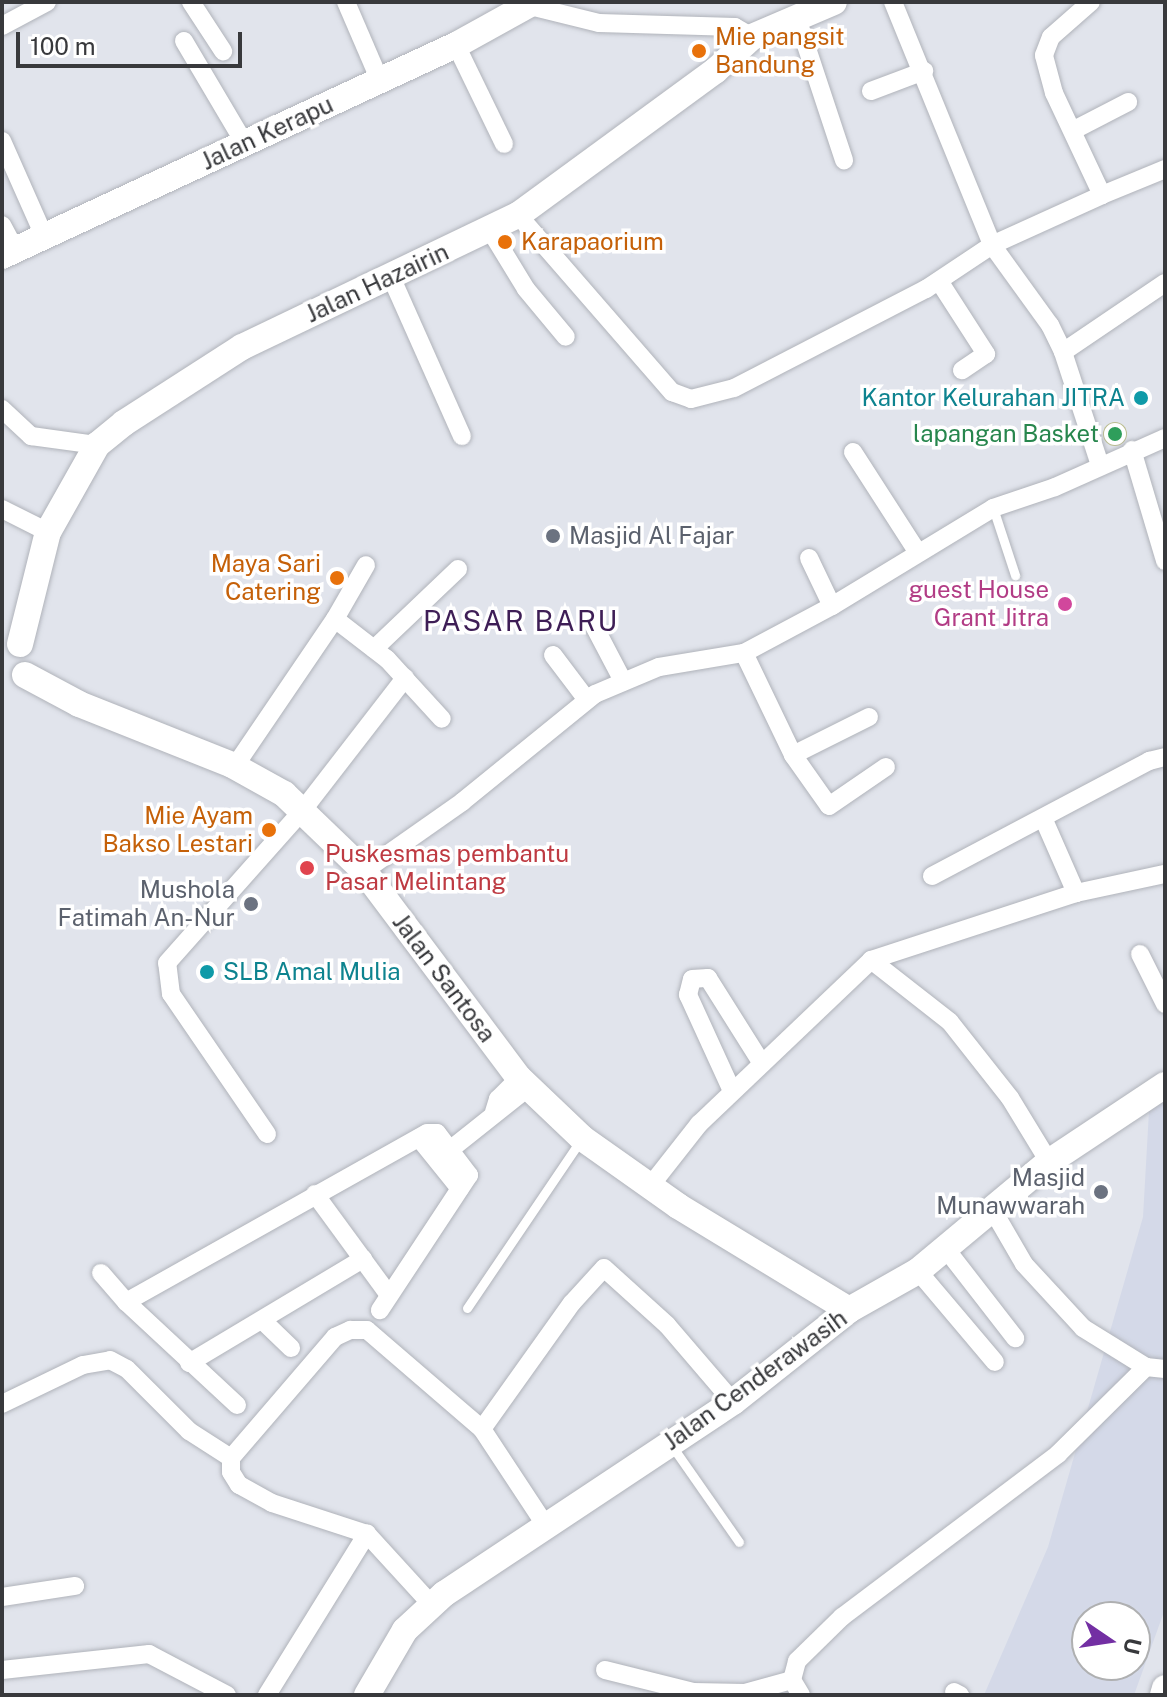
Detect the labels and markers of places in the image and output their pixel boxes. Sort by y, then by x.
place label: Mie pangsit Bandung [715,23,845,79]
marker: Mie pangsit Bandung [690,42,708,60]
place label: Karapaorium [521,228,664,256]
marker: Karapaorium [496,233,514,251]
place label: Kantor Kelurahan JITRA [861,384,1125,412]
marker: Kantor Kelurahan JITRA [1132,389,1150,407]
place label: lapangan Basket [913,420,1099,448]
marker: lapangan Basket [1106,425,1124,443]
place label: Masjid Al Fajar [569,522,734,550]
marker: Masjid Al Fajar [544,527,562,545]
place label: Maya Sari Catering [211,550,321,606]
marker: Maya Sari Catering [328,569,346,587]
place label: guest House Grant Jitra [909,576,1049,632]
marker: guest House Grant Jitra [1056,595,1074,613]
place label: Mie Ayam Bakso Lestari [102,802,253,858]
marker: Mie Ayam Bakso Lestari [260,821,278,839]
place label: Puskesmas pembantu Pasar Melintang [325,840,569,896]
marker: Puskesmas pembantu Pasar Melintang [296,857,318,879]
place label: Mushola Fatimah An-Nur [58,876,235,932]
marker: Mushola Fatimah An-Nur [242,895,260,913]
place label: SLB Amal Mulia [223,958,401,986]
marker: SLB Amal Mulia [198,963,216,981]
place label: Masjid Munawwarah [936,1164,1085,1220]
marker: Masjid Munawwarah [1092,1183,1110,1201]

